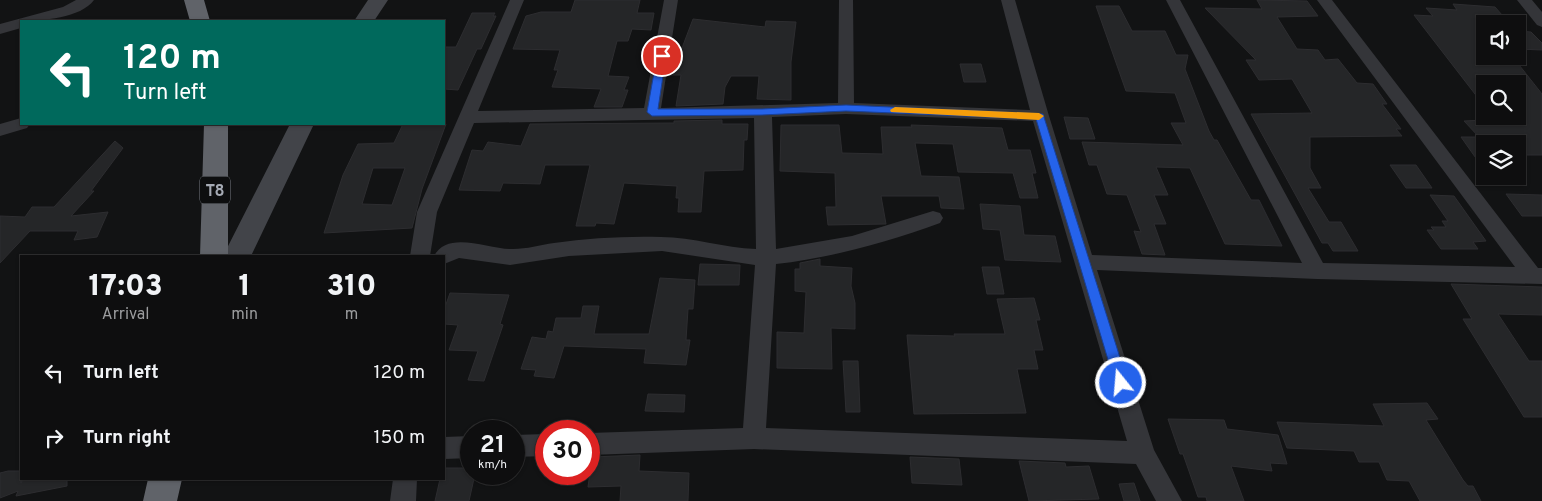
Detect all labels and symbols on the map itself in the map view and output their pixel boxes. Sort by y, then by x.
pin [641,35,683,77]
road number: T8 [200,176,230,204]
position arrow [1094,356,1146,408]
speed limit sign: 30 [535,420,600,485]

